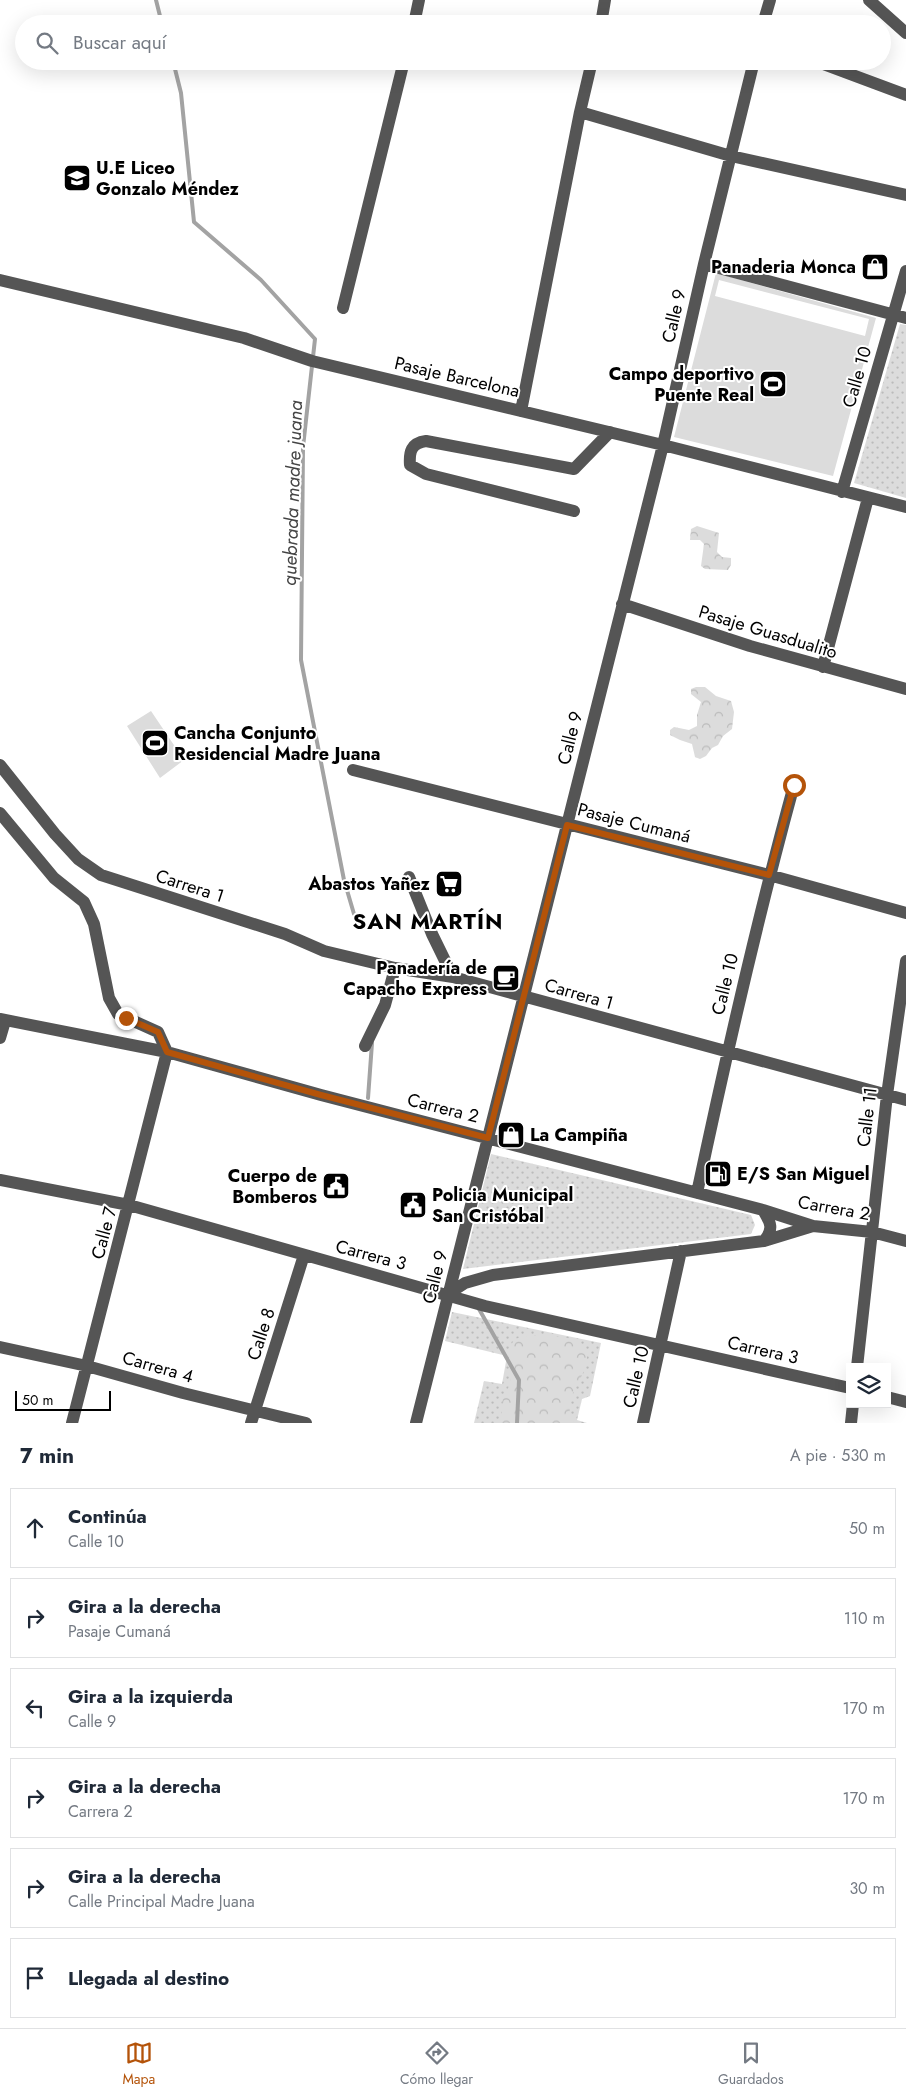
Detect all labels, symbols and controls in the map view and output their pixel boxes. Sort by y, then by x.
search box [15,15,891,70]
icon: search [33,29,61,57]
text: Buscar aquí [73,29,167,56]
place label: U.E Liceo Gonzalo Méndez [96,155,239,202]
school or university icon: U.E Liceo Gonzalo Méndez [62,163,92,193]
shop icon: Panaderia Monca [860,252,890,282]
place label: Panaderia Monca [711,254,856,280]
street label: Calle 9 [655,287,693,345]
street label: Calle 10 [836,343,878,411]
street label: Pasaje Barcelona [392,350,522,404]
place label: Campo deportivo Puente Real [609,361,754,408]
sports icon: Campo deportivo Puente Real [758,369,788,399]
water label: quebrada madre juana [276,399,309,586]
street label: Pasaje Guasdualito [695,599,841,665]
street label: Calle 9 [551,709,589,767]
place label: Cancha Conjunto Residencial Madre Juana [174,720,380,767]
sports icon: Cancha Conjunto Residencial Madre Juana [140,728,170,758]
route start [783,774,806,797]
street label: Pasaje Cumaná [575,796,693,850]
street label: Carrera 1 [152,863,228,909]
supermarket icon: Abastos Yañez [434,869,464,899]
place label: Abastos Yañez [307,871,431,897]
district label: SAN MARTÍN [353,905,503,937]
street label: Calle 10 [705,950,745,1018]
place label: Panadería de Capacho Express [343,955,487,1002]
cafe icon: Panadería de Capacho Express [491,963,521,993]
street label: Carrera 1 [541,972,617,1016]
route end [115,1007,138,1030]
street label: Calle 11 [850,1086,884,1148]
street label: Carrera 2 [405,1087,481,1129]
shop icon: La Campiña [496,1120,526,1150]
place label: La Campiña [530,1122,628,1148]
fuel station icon: E/S San Miguel [703,1159,733,1189]
place label: E/S San Miguel [737,1161,870,1187]
place label: Cuerpo de Bomberos [228,1163,317,1210]
public building icon: Cuerpo de Bomberos [321,1171,351,1201]
place label: Policia Municipal San Cristóbal [432,1182,573,1229]
street label: Carrera 2 [796,1189,872,1227]
public building icon: Policia Municipal San Cristóbal [398,1190,428,1220]
street label: Calle 7 [85,1203,124,1262]
street label: Carrera 3 [333,1233,409,1277]
street label: Calle 9 [416,1248,454,1306]
street label: Calle 8 [240,1304,282,1364]
street label: Carrera 3 [725,1329,801,1371]
street label: Calle 10 [616,1343,656,1411]
street label: Carrera 4 [119,1344,197,1390]
map controls [846,1363,891,1408]
button: layers [846,1363,891,1408]
scale bar [15,1388,111,1411]
text: 50 m [22,1390,53,1410]
text: 7 min [20,1441,74,1471]
text: A pie · 530 m [790,1444,886,1467]
text: Continúa [68,1503,147,1530]
icon: ahead [21,1514,49,1542]
text: 50 m [849,1517,885,1540]
text: Calle 10 [68,1530,124,1553]
text: Gira a la derecha [68,1593,221,1620]
icon: right [21,1604,49,1632]
text: 110 m [844,1607,885,1630]
text: Pasaje Cumaná [68,1620,171,1643]
text: Gira a la izquierda [68,1683,233,1710]
icon: left [21,1694,49,1722]
text: 170 m [843,1697,885,1720]
text: Calle 9 [68,1710,116,1733]
text: Gira a la derecha [68,1773,221,1800]
icon: right [21,1784,49,1812]
text: 170 m [843,1787,885,1810]
text: Carrera 2 [68,1800,133,1823]
text: Gira a la derecha [68,1863,221,1890]
icon: right [21,1874,49,1902]
text: 30 m [849,1877,885,1900]
text: Calle Principal Madre Juana [68,1890,255,1913]
icon: arrive [21,1964,49,1992]
text: Llegada al destino [68,1965,229,1992]
tab: Mapa [122,2039,155,2089]
tab: Cómo llegar [400,2039,473,2089]
tab: Guardados [718,2039,784,2089]

